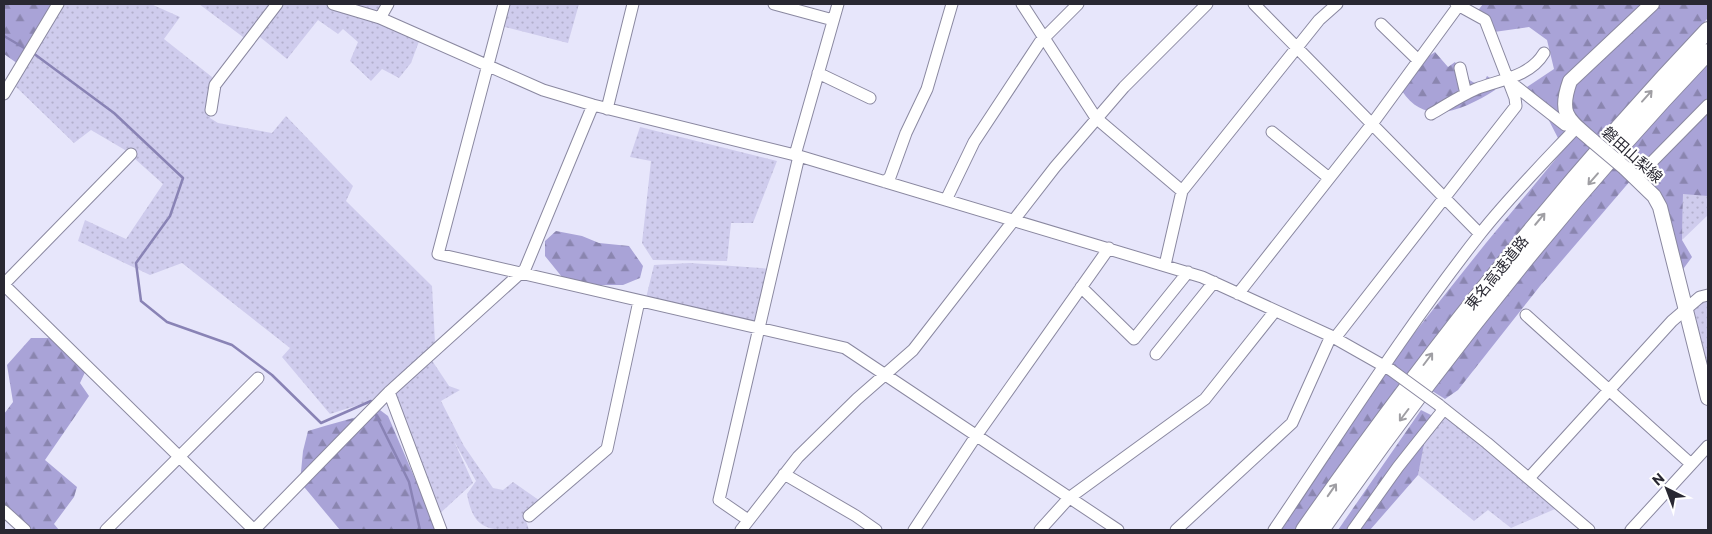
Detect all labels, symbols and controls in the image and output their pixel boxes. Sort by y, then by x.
one-way arrow [1641,90,1653,103]
street label: 磐田山梨線 [1599,122,1667,186]
one-way arrow [1587,172,1599,185]
one-way arrow [1535,212,1546,225]
street label: 東名高速道路 [1461,232,1532,313]
one-way arrow [1423,352,1433,366]
one-way arrow [1398,408,1409,421]
north arrow [1642,464,1692,514]
text: N [1648,469,1668,489]
one-way arrow [1327,483,1337,497]

